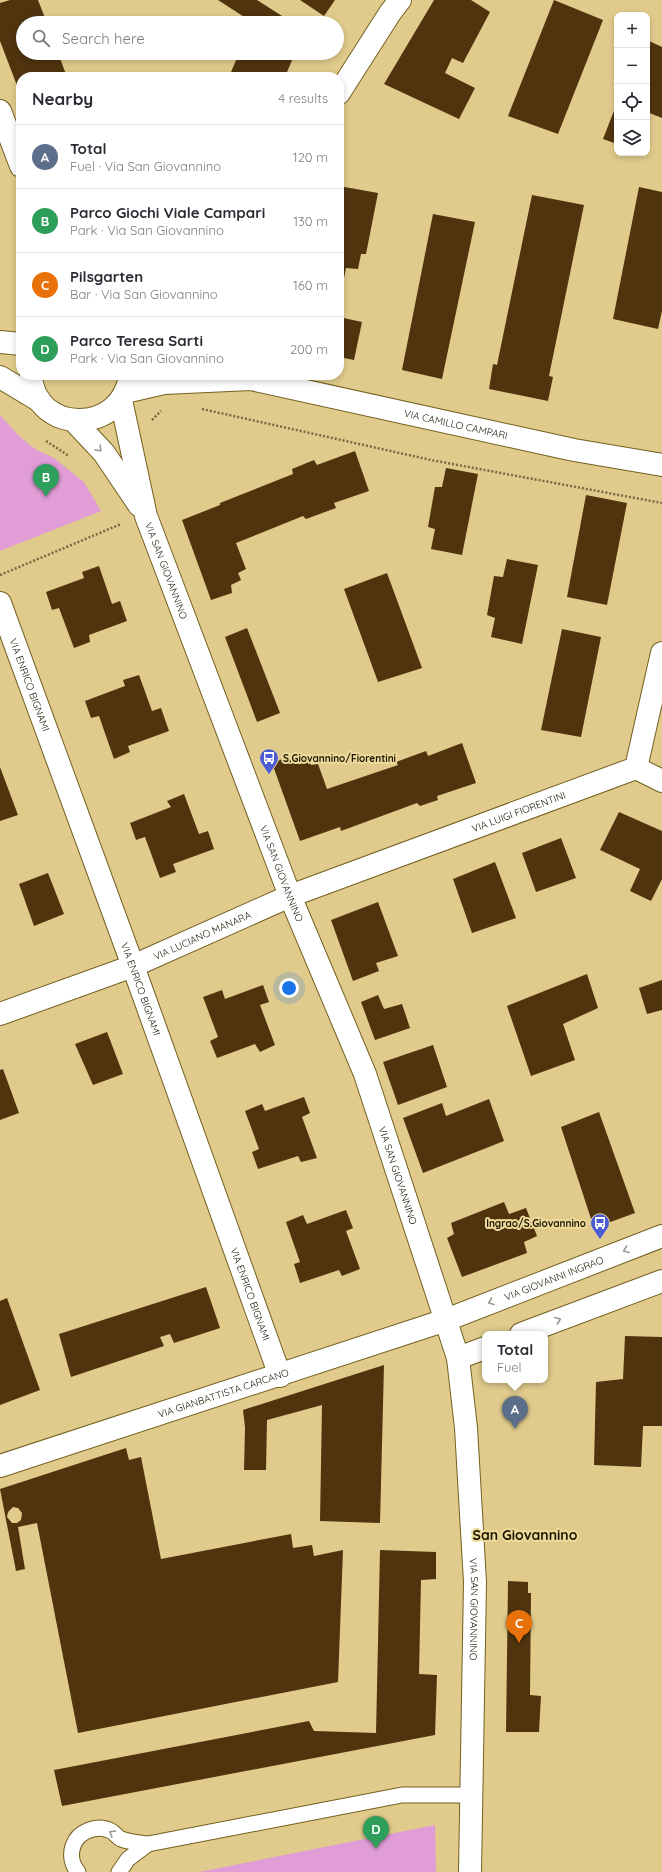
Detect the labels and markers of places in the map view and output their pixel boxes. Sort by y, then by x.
pin: B [33,464,59,497]
bus stop icon: S.Giovannino/Fiorentini [258,747,280,775]
place label: S.Giovannino/Fiorentini [283,752,396,765]
bus stop icon: Ingrao/S.Giovannino [589,1212,611,1240]
place label: Ingrao/S.Giovannino [486,1217,586,1230]
pin: A [502,1396,528,1429]
pin: C [506,1610,532,1643]
pin: D [363,1816,389,1849]

